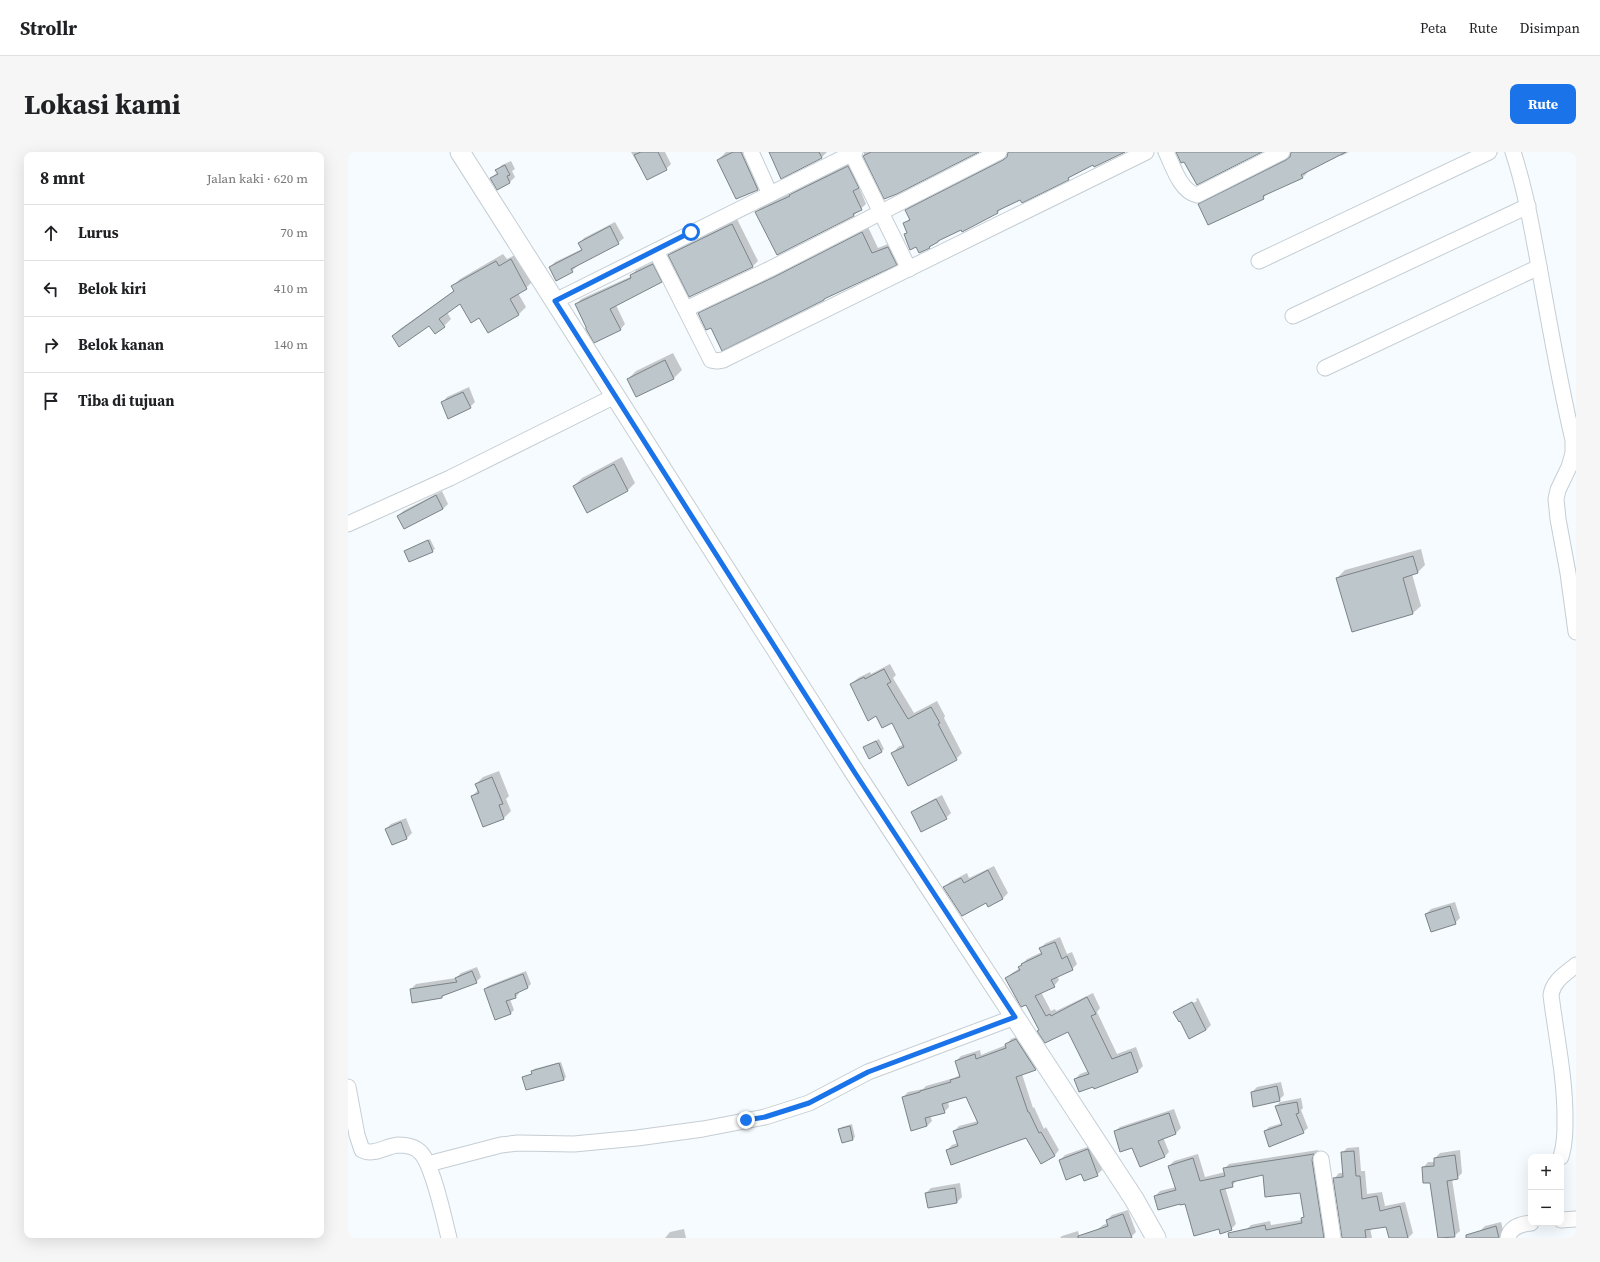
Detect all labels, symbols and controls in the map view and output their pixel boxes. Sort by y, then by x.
text: Strollr [20,15,77,41]
text: Peta [1420,18,1447,38]
text: Rute [1469,18,1498,38]
text: Disimpan [1520,18,1580,38]
button: Rute [1510,84,1576,124]
text: Lokasi kami [24,85,181,123]
text: 8 mnt [40,166,85,190]
text: Jalan kaki · 620 m [207,170,308,187]
icon: ahead [40,222,62,244]
text: Lurus [78,222,119,243]
route start [682,223,700,241]
text: 70 m [280,224,308,241]
icon: left [40,278,62,300]
text: Belok kiri [78,278,146,299]
text: 410 m [274,280,308,297]
icon: right [40,334,62,356]
text: Belok kanan [78,334,164,355]
text: 140 m [274,336,308,353]
icon: arrive [40,390,62,412]
text: Tiba di tujuan [78,390,174,411]
route end [737,1111,755,1129]
map controls [1528,1154,1564,1226]
button: + [1528,1154,1564,1190]
button: − [1528,1190,1564,1226]

